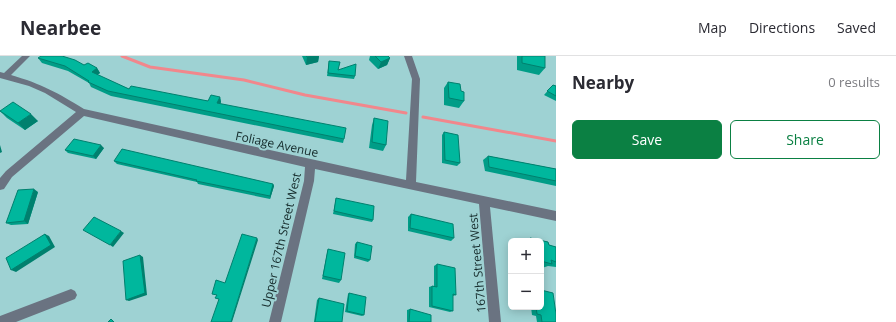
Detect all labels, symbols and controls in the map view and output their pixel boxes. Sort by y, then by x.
text: Nearbee [20,15,101,41]
text: Map [698,18,727,37]
text: Directions [749,18,815,37]
text: Saved [837,18,876,37]
text: Nearby [572,71,634,94]
text: 0 results [828,73,880,91]
button: Save [572,120,722,159]
button: Share [730,120,880,159]
street label: Foliage Avenue [234,127,320,161]
street label: Upper 167th Street West [257,171,305,309]
street label: 167th Street West [464,213,490,313]
map controls [508,238,544,310]
button: + [508,238,544,274]
button: − [508,274,544,310]

